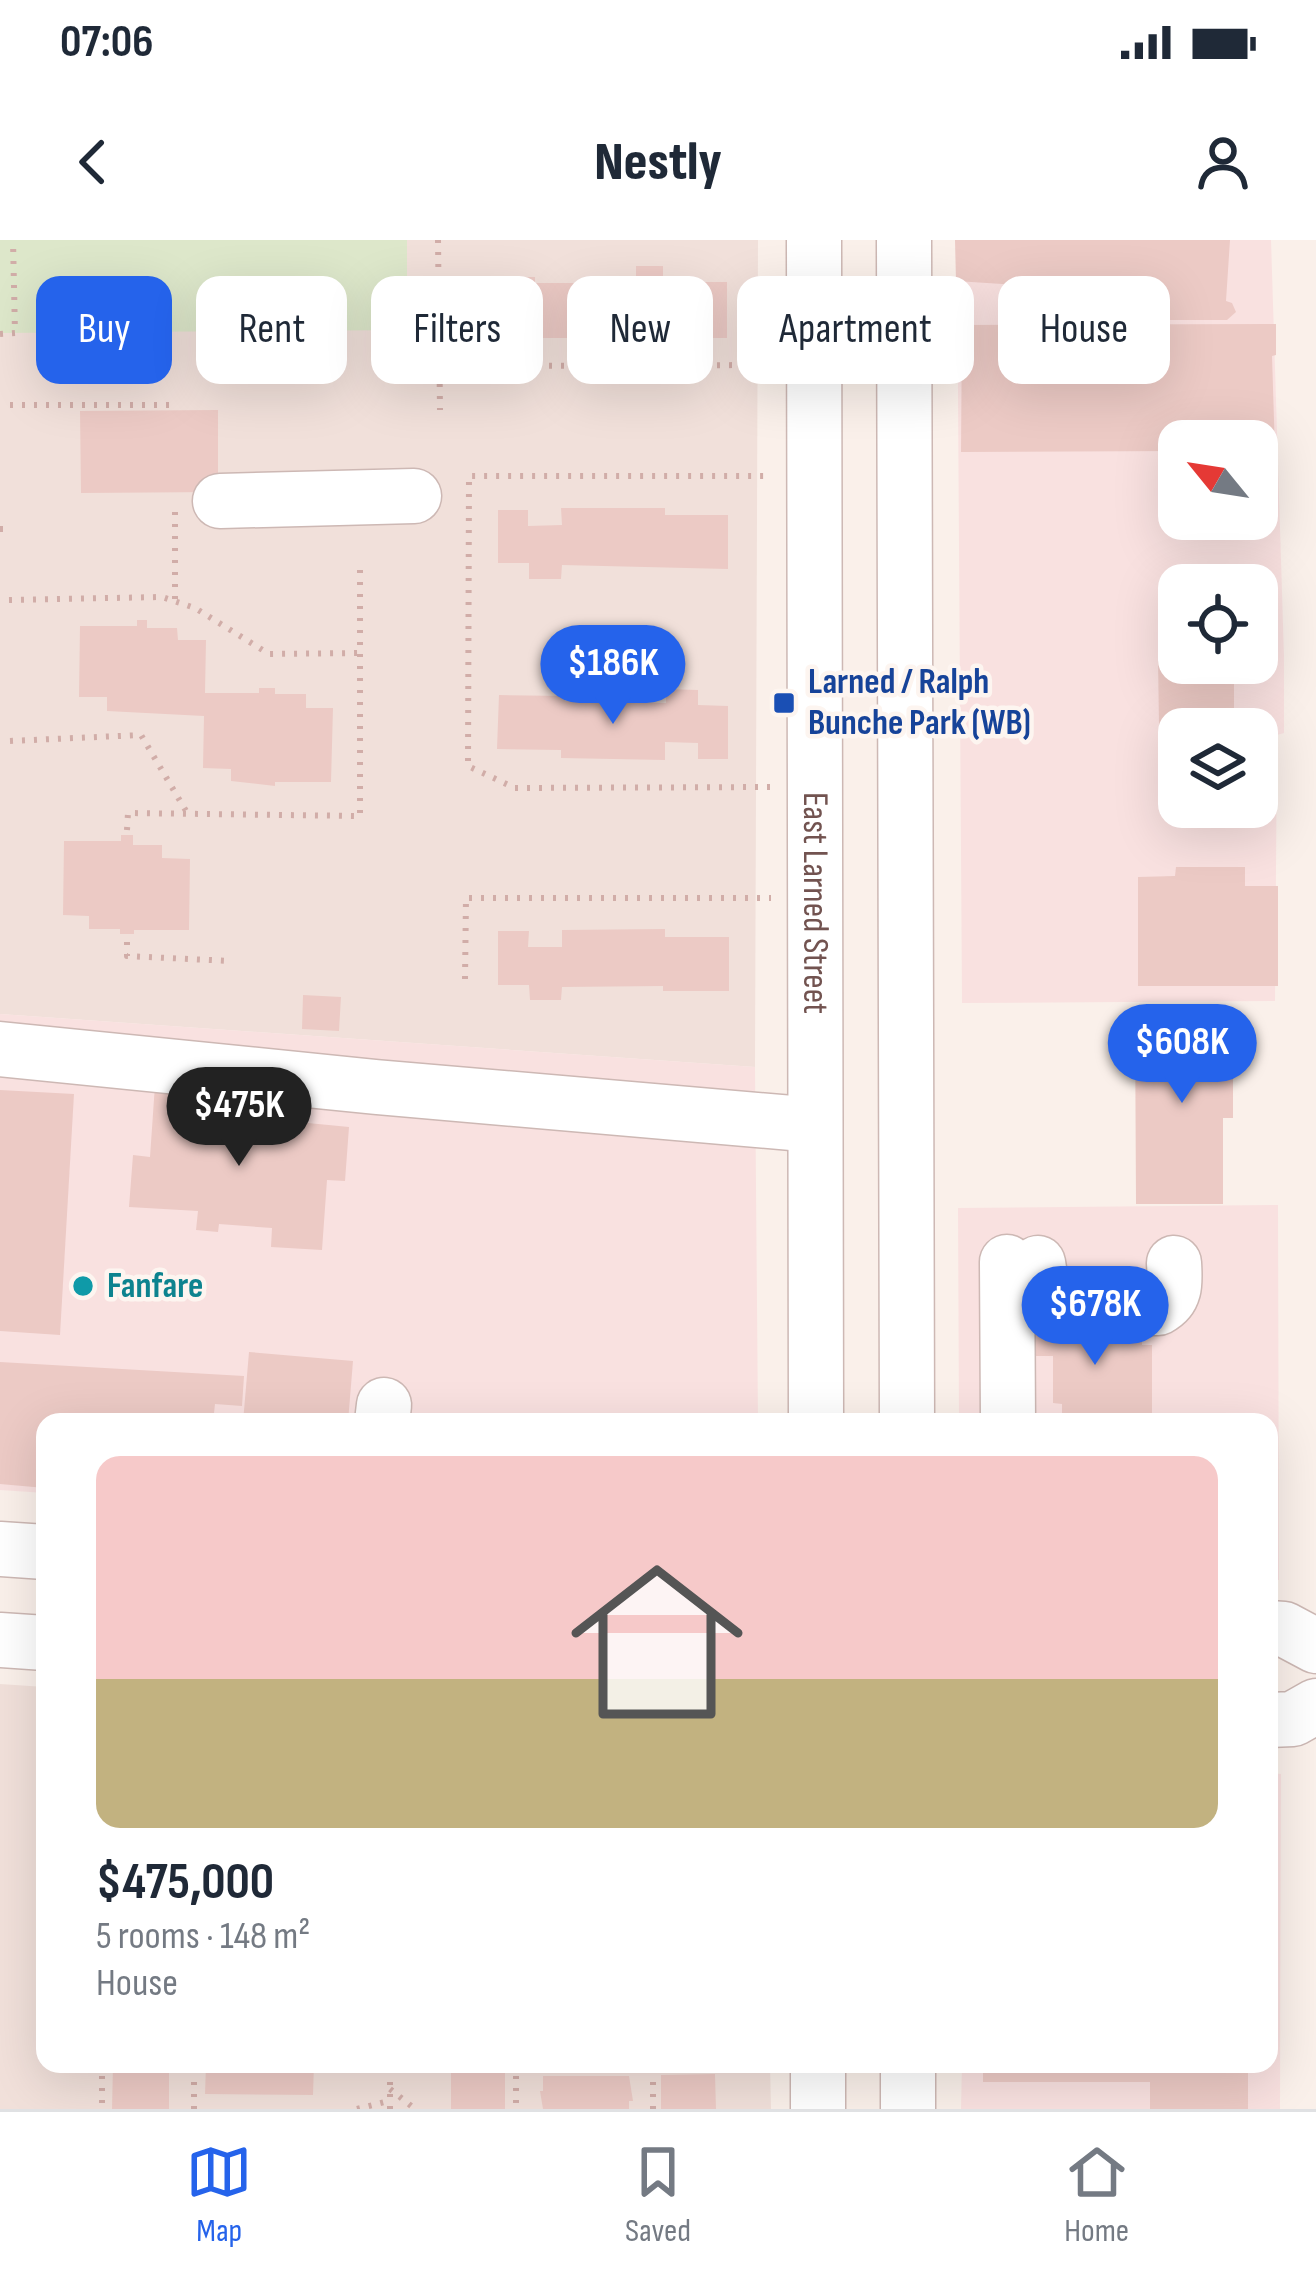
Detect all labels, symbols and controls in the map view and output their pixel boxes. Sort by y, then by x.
text: 07:06 [60,15,154,70]
icon: back [60,129,126,195]
icon: person [1190,129,1256,195]
text: Nestly [594,130,722,195]
chip: Buy [36,276,172,384]
chip: Rent [196,276,347,384]
chip: Filters [371,276,543,384]
chip: New [567,276,713,384]
chip: Apartment [737,276,974,384]
chip: House [998,276,1170,384]
north arrow [1158,420,1278,540]
map controls [1158,420,1278,828]
button: locate [1158,564,1278,684]
pin: $186K [529,625,697,727]
text: $186K [567,640,659,687]
place label: Larned / Ralph Bunche Park (WB) [808,661,1031,745]
marker: Larned / Ralph Bunche Park (WB) [771,690,797,716]
button: layers [1158,708,1278,828]
street label: East Larned Street [793,792,837,1014]
pin: $608K [1098,1004,1266,1106]
text: $608K [1135,1019,1229,1066]
pin: $475K [155,1067,323,1169]
text: $475K [194,1082,284,1129]
place label: Fanfare [107,1265,203,1308]
pin: $678K [1011,1266,1179,1368]
marker: Fanfare [70,1273,96,1299]
text: $678K [1049,1281,1141,1328]
icon: home [549,1534,765,1750]
text: $475,000 [96,1852,274,1913]
text: 5 rooms · 148 m² [96,1913,311,1960]
text: House [96,1960,178,2007]
tab: Map [186,2139,252,2251]
tab: Saved [625,2139,691,2251]
tab: Home [1064,2139,1130,2251]

